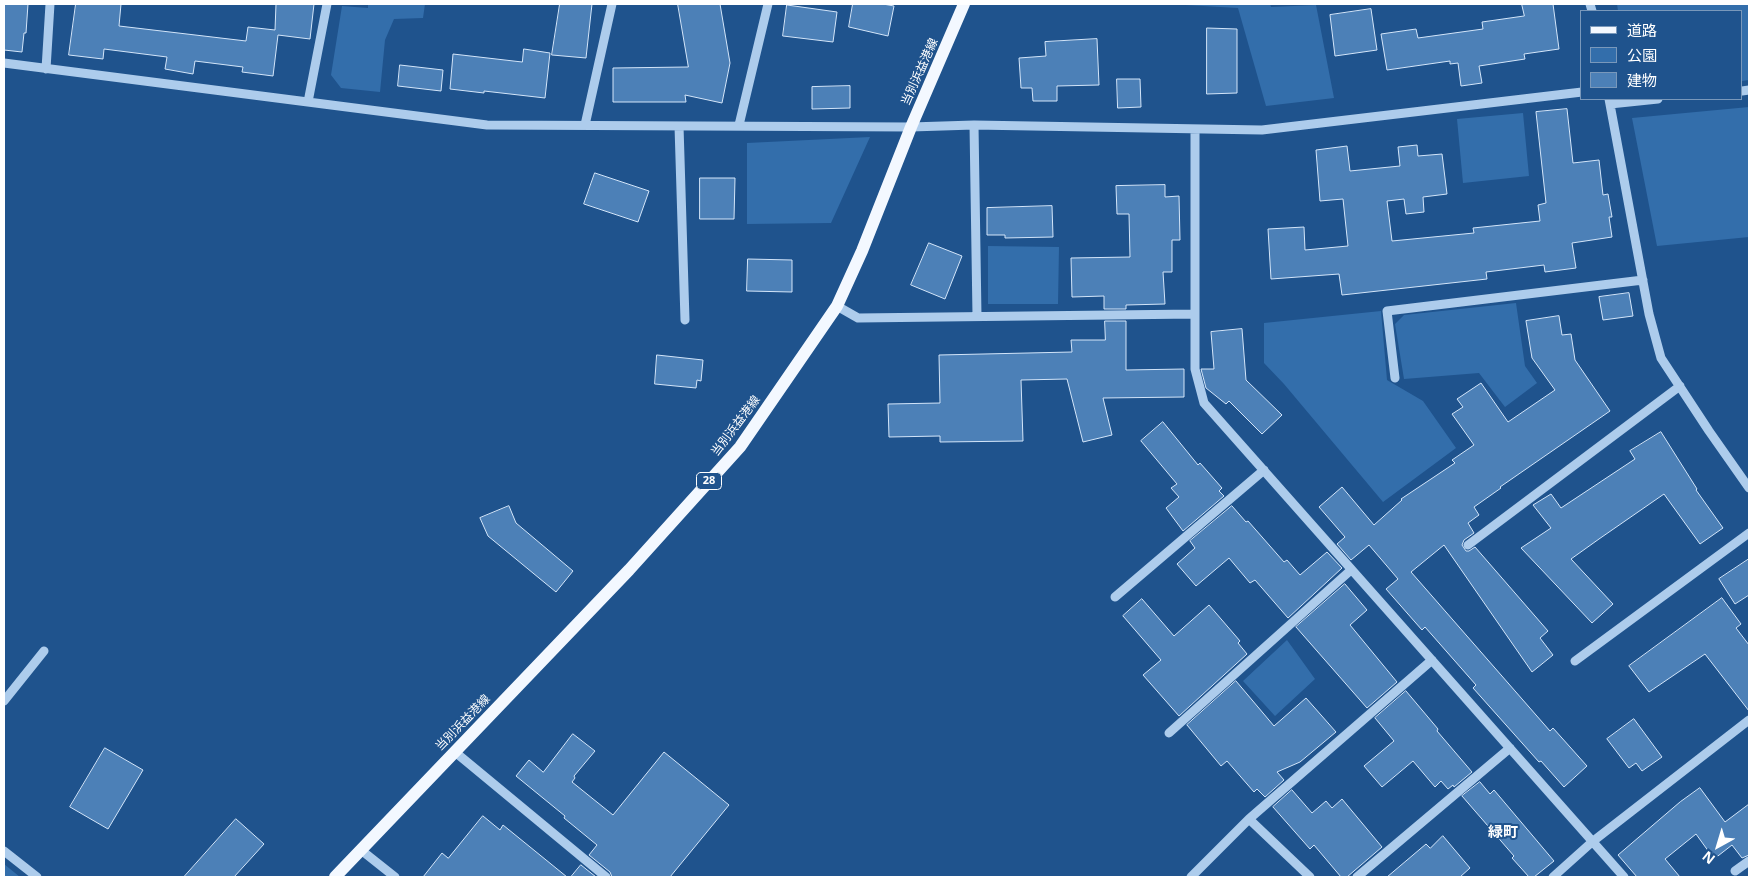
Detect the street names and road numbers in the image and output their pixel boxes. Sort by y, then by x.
street label: 当別浜益港線 [899,36,941,108]
street label: 当別浜益港線 [709,393,763,459]
road number: 28 [696,472,722,490]
street label: 当別浜益港線 [433,692,493,754]

